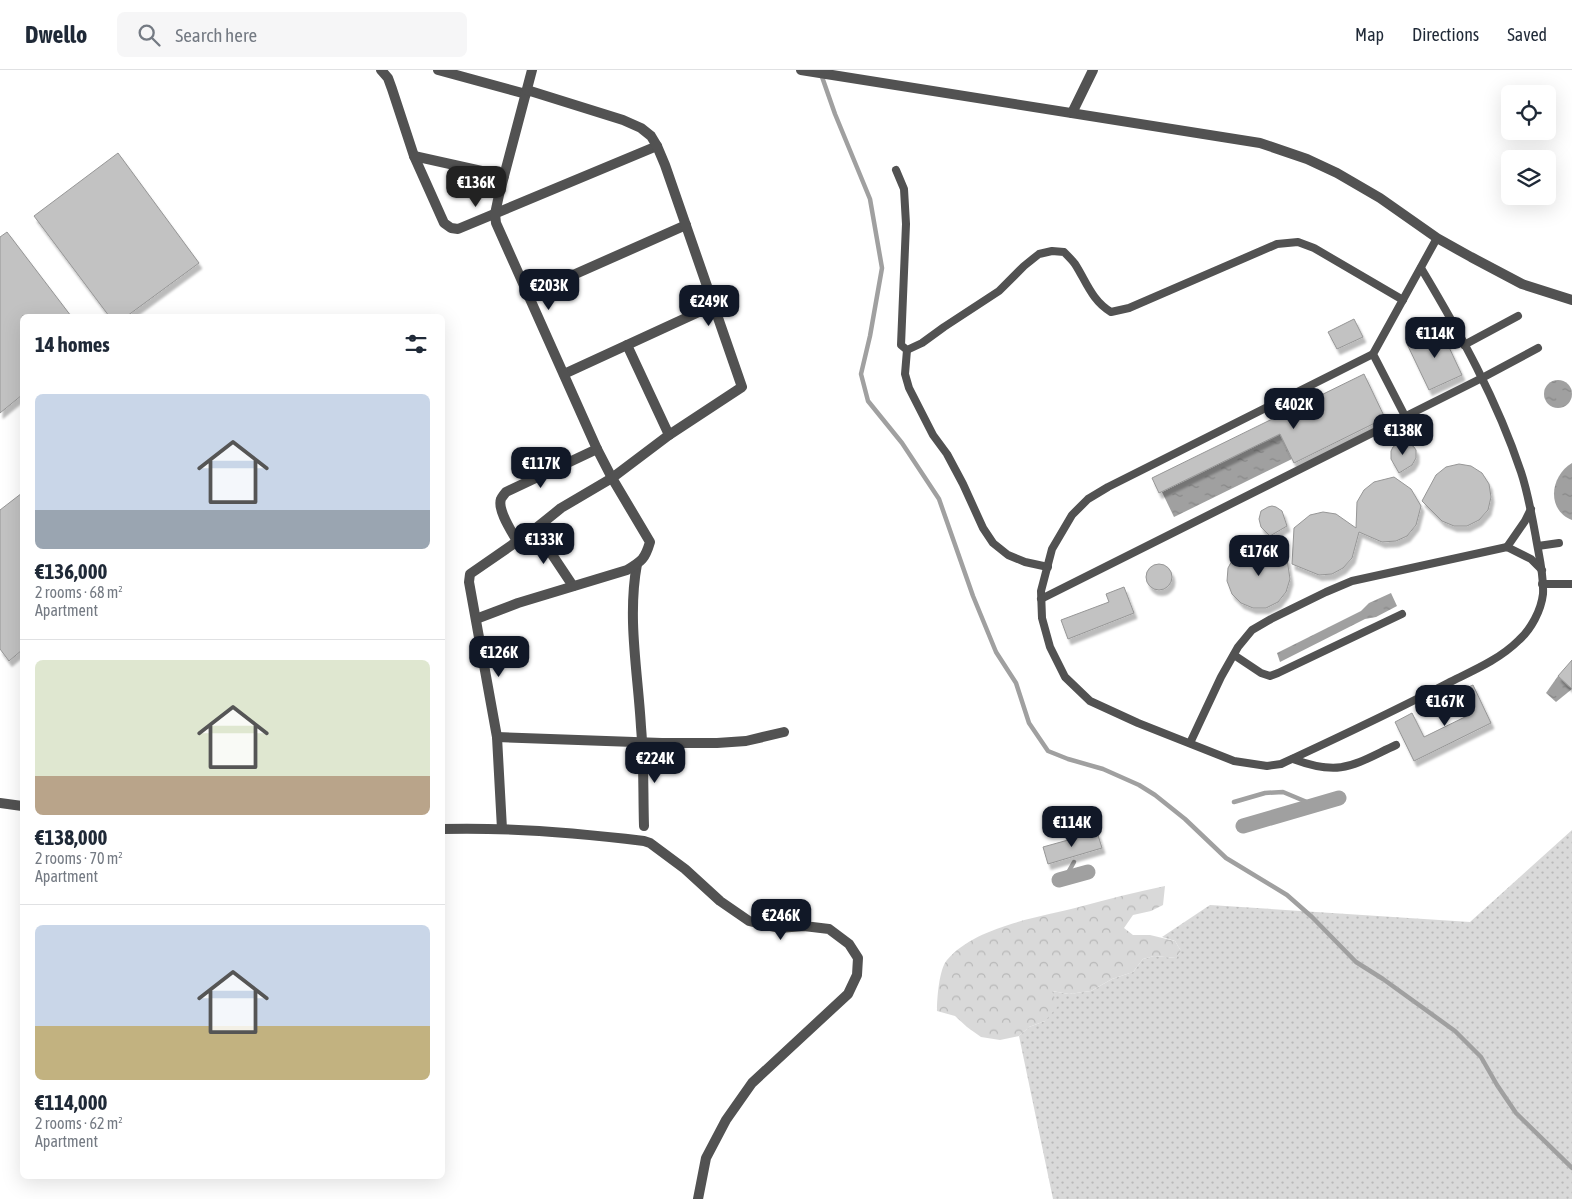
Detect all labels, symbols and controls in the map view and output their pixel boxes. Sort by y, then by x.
search box [117,12,467,57]
text: Dwello [25,21,87,48]
icon: search [135,21,163,49]
text: Search here [175,24,257,46]
text: Map [1355,24,1384,45]
text: Directions [1412,24,1479,45]
text: Saved [1507,24,1547,45]
map controls [1501,85,1556,205]
button: locate [1501,85,1556,140]
button: layers [1501,150,1556,205]
pin: €136K [441,166,511,208]
text: €136K [457,173,495,191]
pin: €203K [514,268,584,311]
text: €203K [530,276,568,294]
pin: €249K [674,284,744,327]
text: €249K [690,292,728,310]
pin: €114K [1400,316,1470,359]
text: €114K [1416,324,1454,342]
icon: filters [402,330,430,358]
text: 14 homes [35,332,110,356]
pin: €402K [1259,388,1329,430]
text: €402K [1275,395,1313,413]
pin: €138K [1368,414,1438,456]
text: €138K [1384,421,1422,439]
icon: home [188,427,278,517]
pin: €117K [506,446,576,489]
text: €117K [522,454,560,472]
pin: €133K [509,522,579,565]
text: €133K [525,530,563,548]
pin: €176K [1224,534,1294,577]
text: €176K [1240,542,1278,560]
text: €136,000 [35,559,107,583]
text: 2 rooms · 68 m² [35,583,123,601]
text: Apartment [35,601,98,619]
pin: €126K [464,636,534,678]
text: €126K [480,643,518,661]
pin: €167K [1410,684,1480,727]
icon: home [188,692,278,782]
text: €167K [1426,692,1464,710]
pin: €224K [620,742,690,784]
text: €224K [636,749,674,767]
pin: €114K [1037,806,1107,848]
text: €114K [1053,813,1091,831]
text: €138,000 [35,825,107,849]
text: 2 rooms · 70 m² [35,849,123,867]
text: Apartment [35,867,98,885]
pin: €246K [746,898,816,941]
text: €246K [762,906,800,924]
icon: home [188,957,278,1047]
text: €114,000 [35,1090,107,1114]
text: 2 rooms · 62 m² [35,1114,123,1132]
text: Apartment [35,1132,98,1150]

